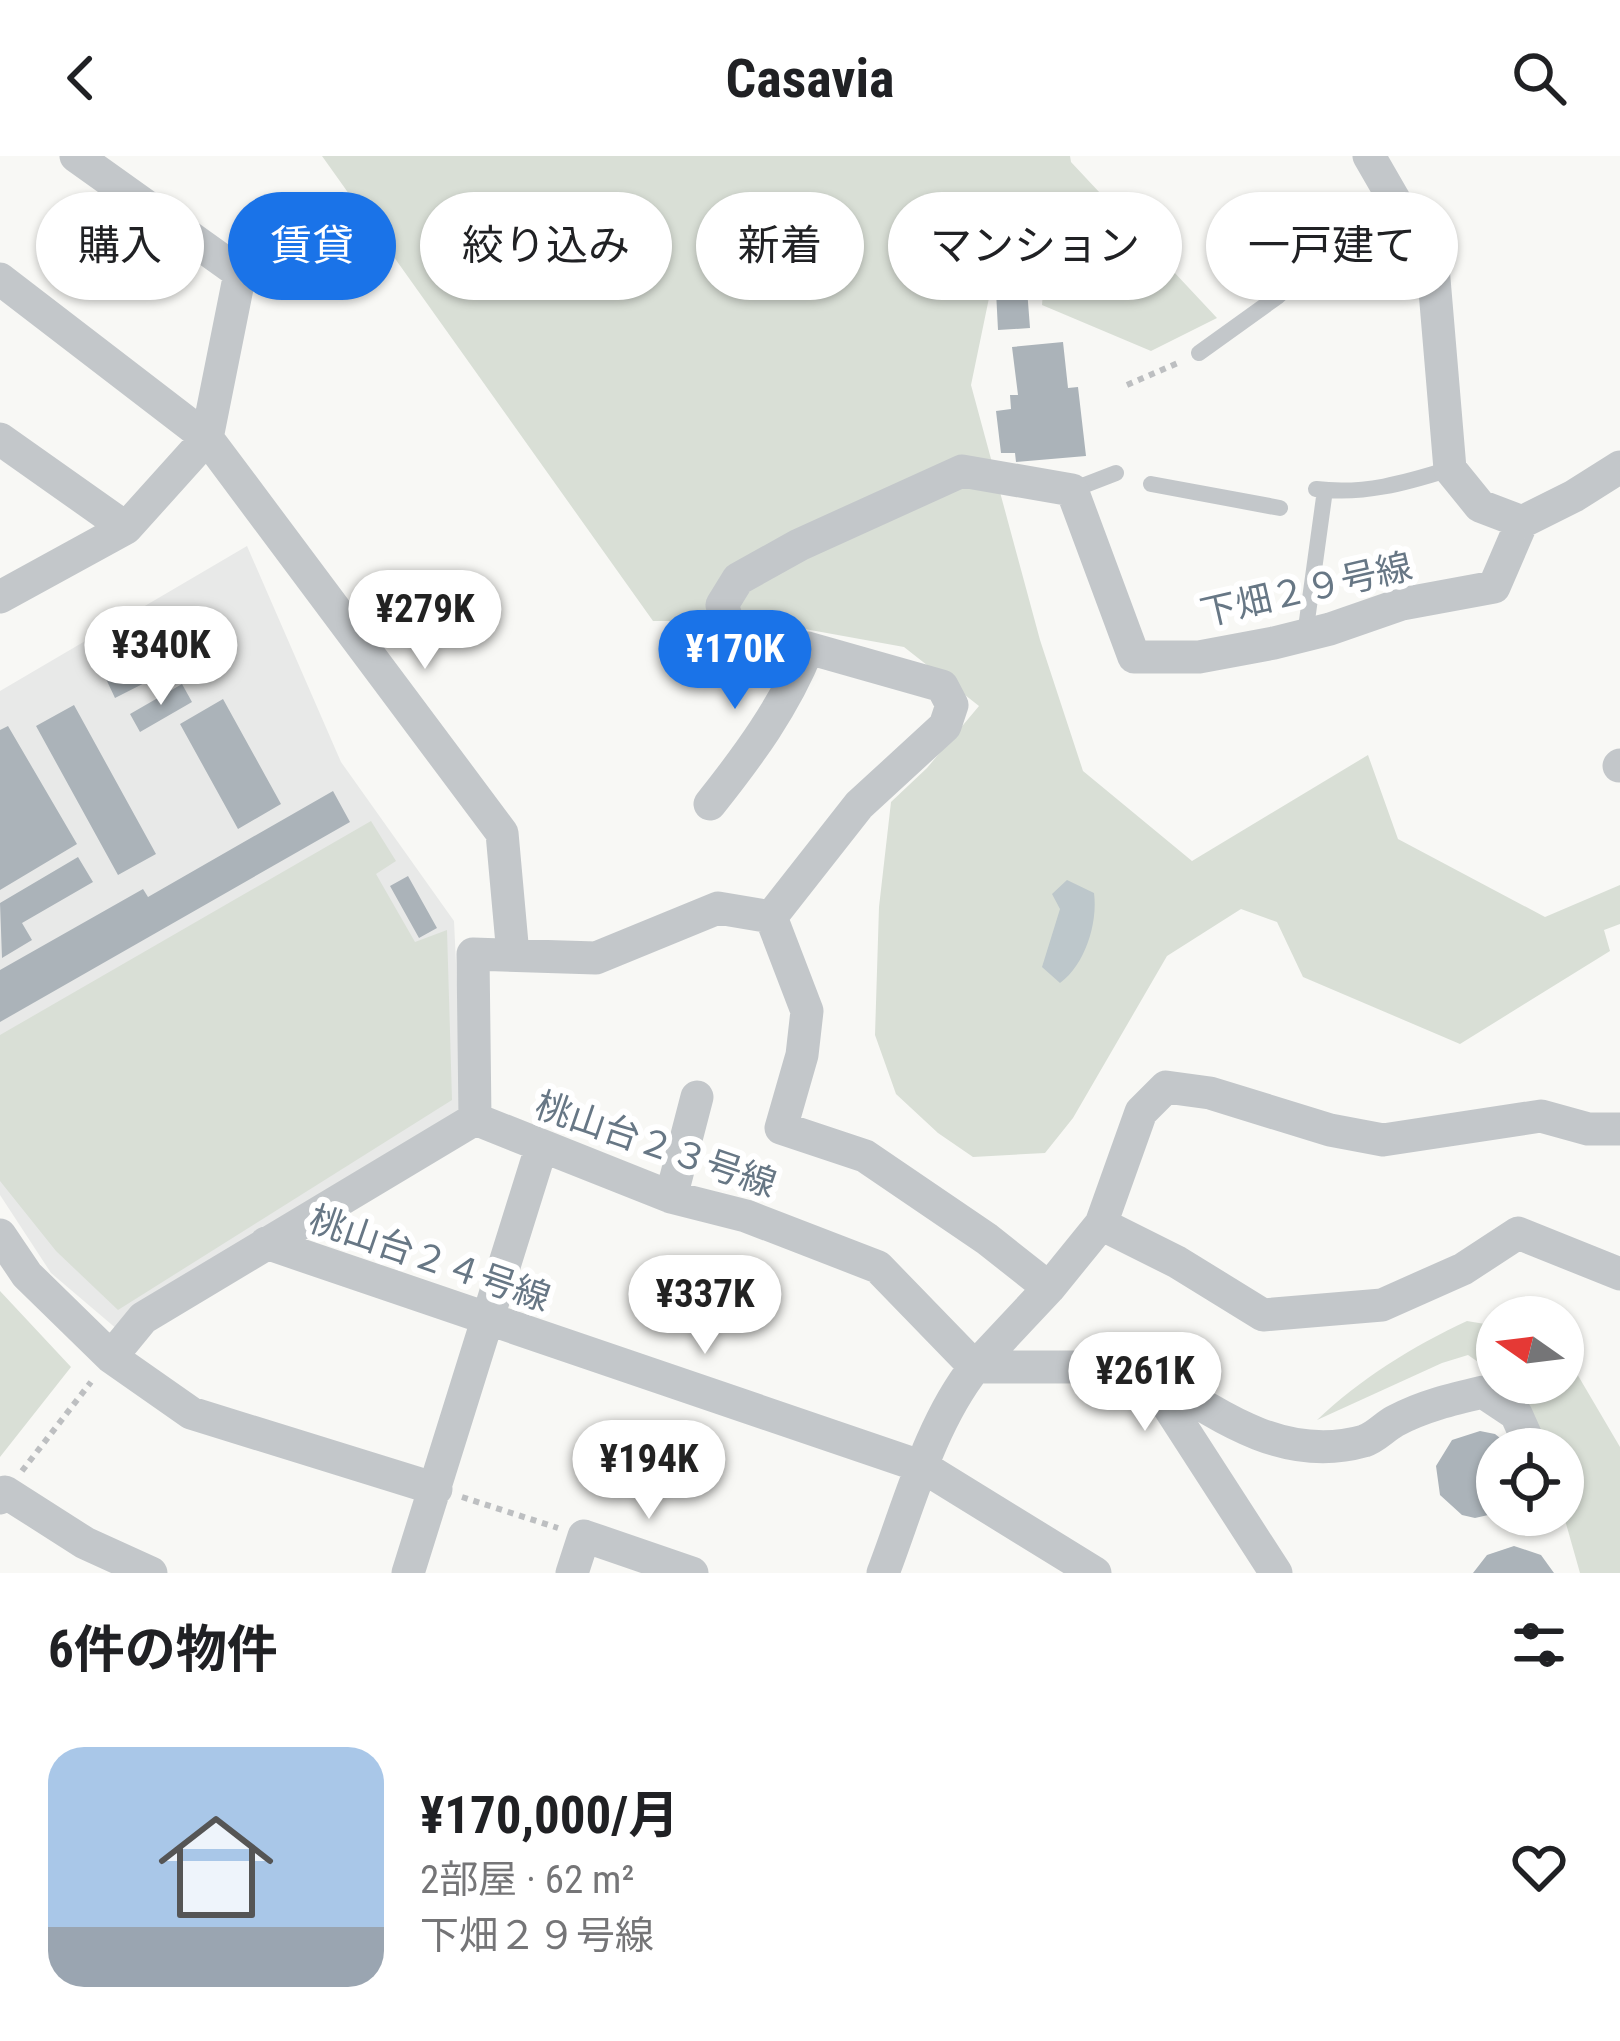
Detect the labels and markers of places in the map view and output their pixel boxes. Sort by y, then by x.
pin: ¥279K [341,570,509,672]
pin: ¥340K [77,606,245,708]
pin: ¥170K [651,610,819,712]
pin: ¥337K [621,1255,789,1357]
pin: ¥261K [1061,1332,1229,1434]
pin: ¥194K [565,1420,733,1522]

